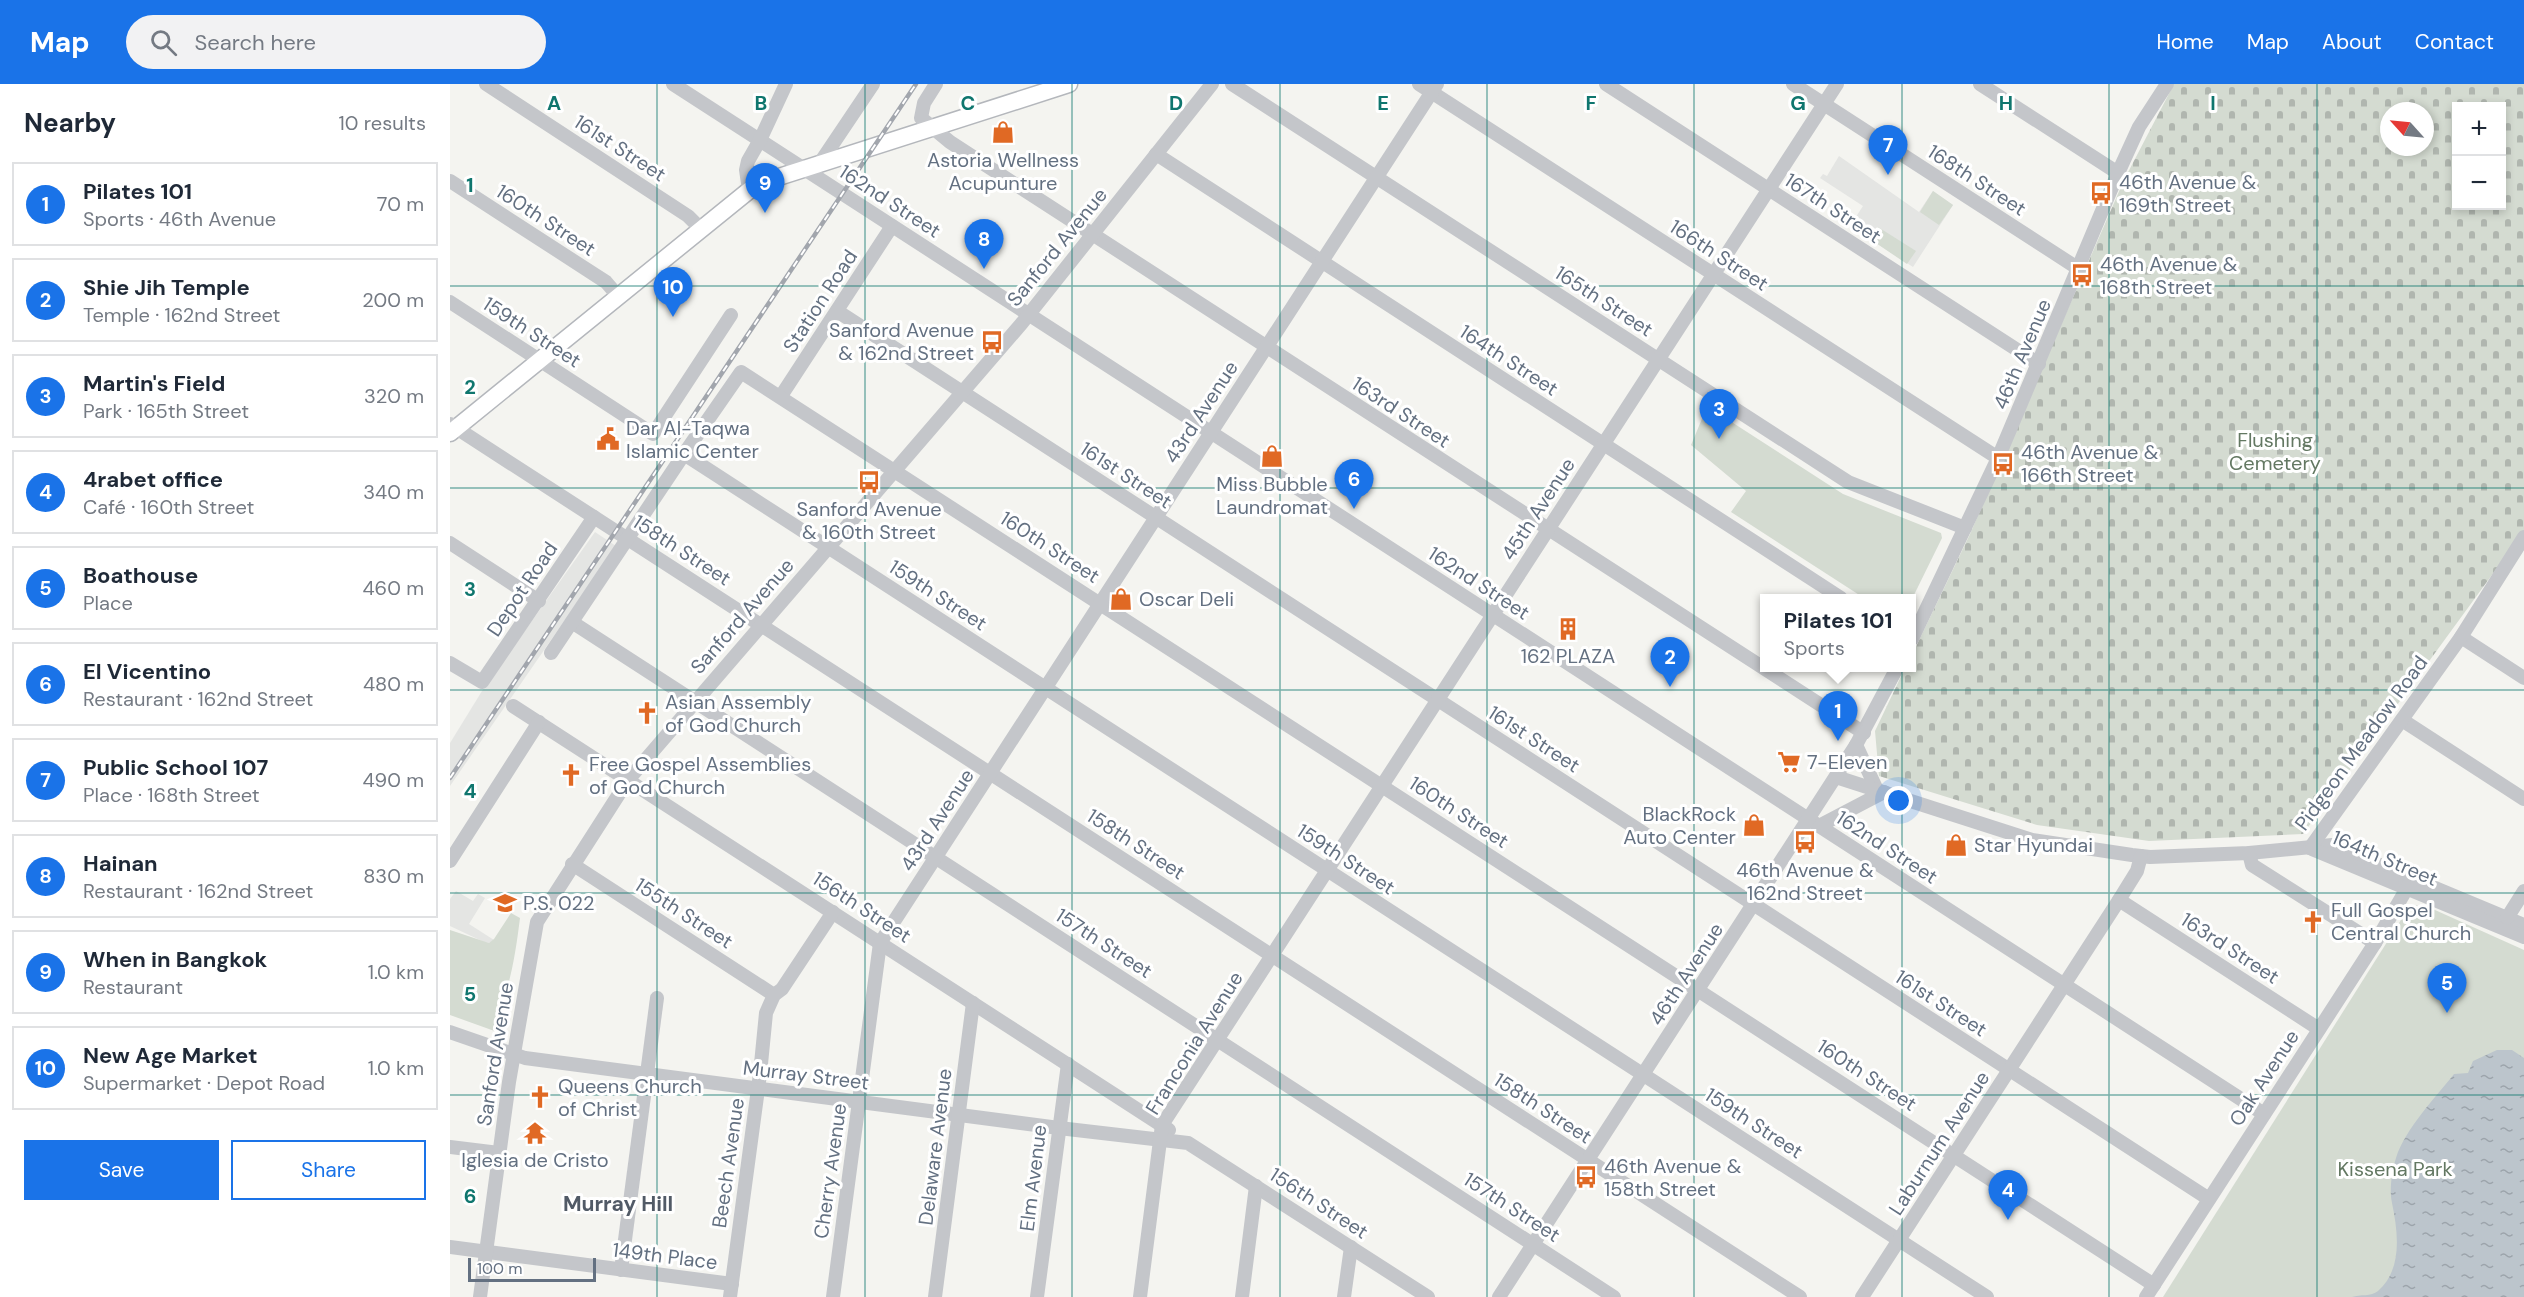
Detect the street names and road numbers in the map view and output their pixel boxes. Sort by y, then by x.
street label: 161st Street [569,109,671,187]
street label: 168th Street [1923,139,2031,222]
street label: 162nd Street [834,159,946,244]
street label: 167th Street [1780,167,1886,249]
street label: 160th Street [491,178,601,262]
street label: Sanford Avenue [1001,182,1113,312]
street label: 166th Street [1665,213,1773,297]
street label: Station Road [777,244,863,358]
street label: 165th Street [1550,260,1658,342]
street label: 159th Street [478,291,586,373]
street label: 46th Avenue [1987,295,2057,413]
street label: 164th Street [1455,319,1563,402]
street label: 43rd Avenue [1158,356,1244,468]
street label: 163rd Street [1347,371,1455,454]
street label: 161st Street [1075,436,1177,514]
street label: 45th Avenue [1495,453,1581,565]
street label: 160th Street [995,505,1105,589]
street label: 158th Street [628,509,736,591]
street label: Depot Road [481,537,563,641]
street label: 162nd Street [1423,541,1535,626]
street label: Sanford Avenue [685,553,799,679]
street label: 159th Street [884,554,992,636]
street label: Pidgeon Meadow Road [2289,650,2433,836]
street label: 161st Street [1483,700,1585,778]
street label: 43rd Avenue [894,764,980,876]
street label: 160th Street [1404,770,1514,854]
street label: 158th Street [1082,803,1190,885]
street label: 162nd Street [1831,805,1943,890]
street label: 159th Street [1292,818,1400,900]
street label: 164th Street [2328,824,2442,892]
street label: 156th Street [808,866,916,949]
street label: 155th Street [630,872,738,954]
street label: 157th Street [1051,902,1157,984]
street label: 163rd Street [2176,907,2284,990]
street label: 46th Avenue [1643,918,1729,1030]
street label: 161st Street [1890,964,1992,1042]
street label: Franconia Avenue [1139,966,1249,1120]
street label: Sanford Avenue [471,980,519,1128]
street label: Oak Avenue [2223,1025,2305,1131]
street label: 160th Street [1812,1033,1922,1117]
street label: Murray Street [741,1054,871,1096]
street label: Laburnum Avenue [1883,1066,1995,1220]
street label: Delaware Avenue [912,1067,958,1227]
street label: 158th Street [1489,1067,1597,1149]
street label: 159th Street [1700,1082,1808,1164]
street label: Beech Avenue [706,1096,750,1230]
street label: Cherry Avenue [808,1102,852,1240]
street label: Elm Avenue [1014,1123,1052,1233]
street label: 156th Street [1265,1162,1373,1245]
street label: 157th Street [1459,1166,1565,1248]
street label: 149th Place [611,1237,719,1275]

